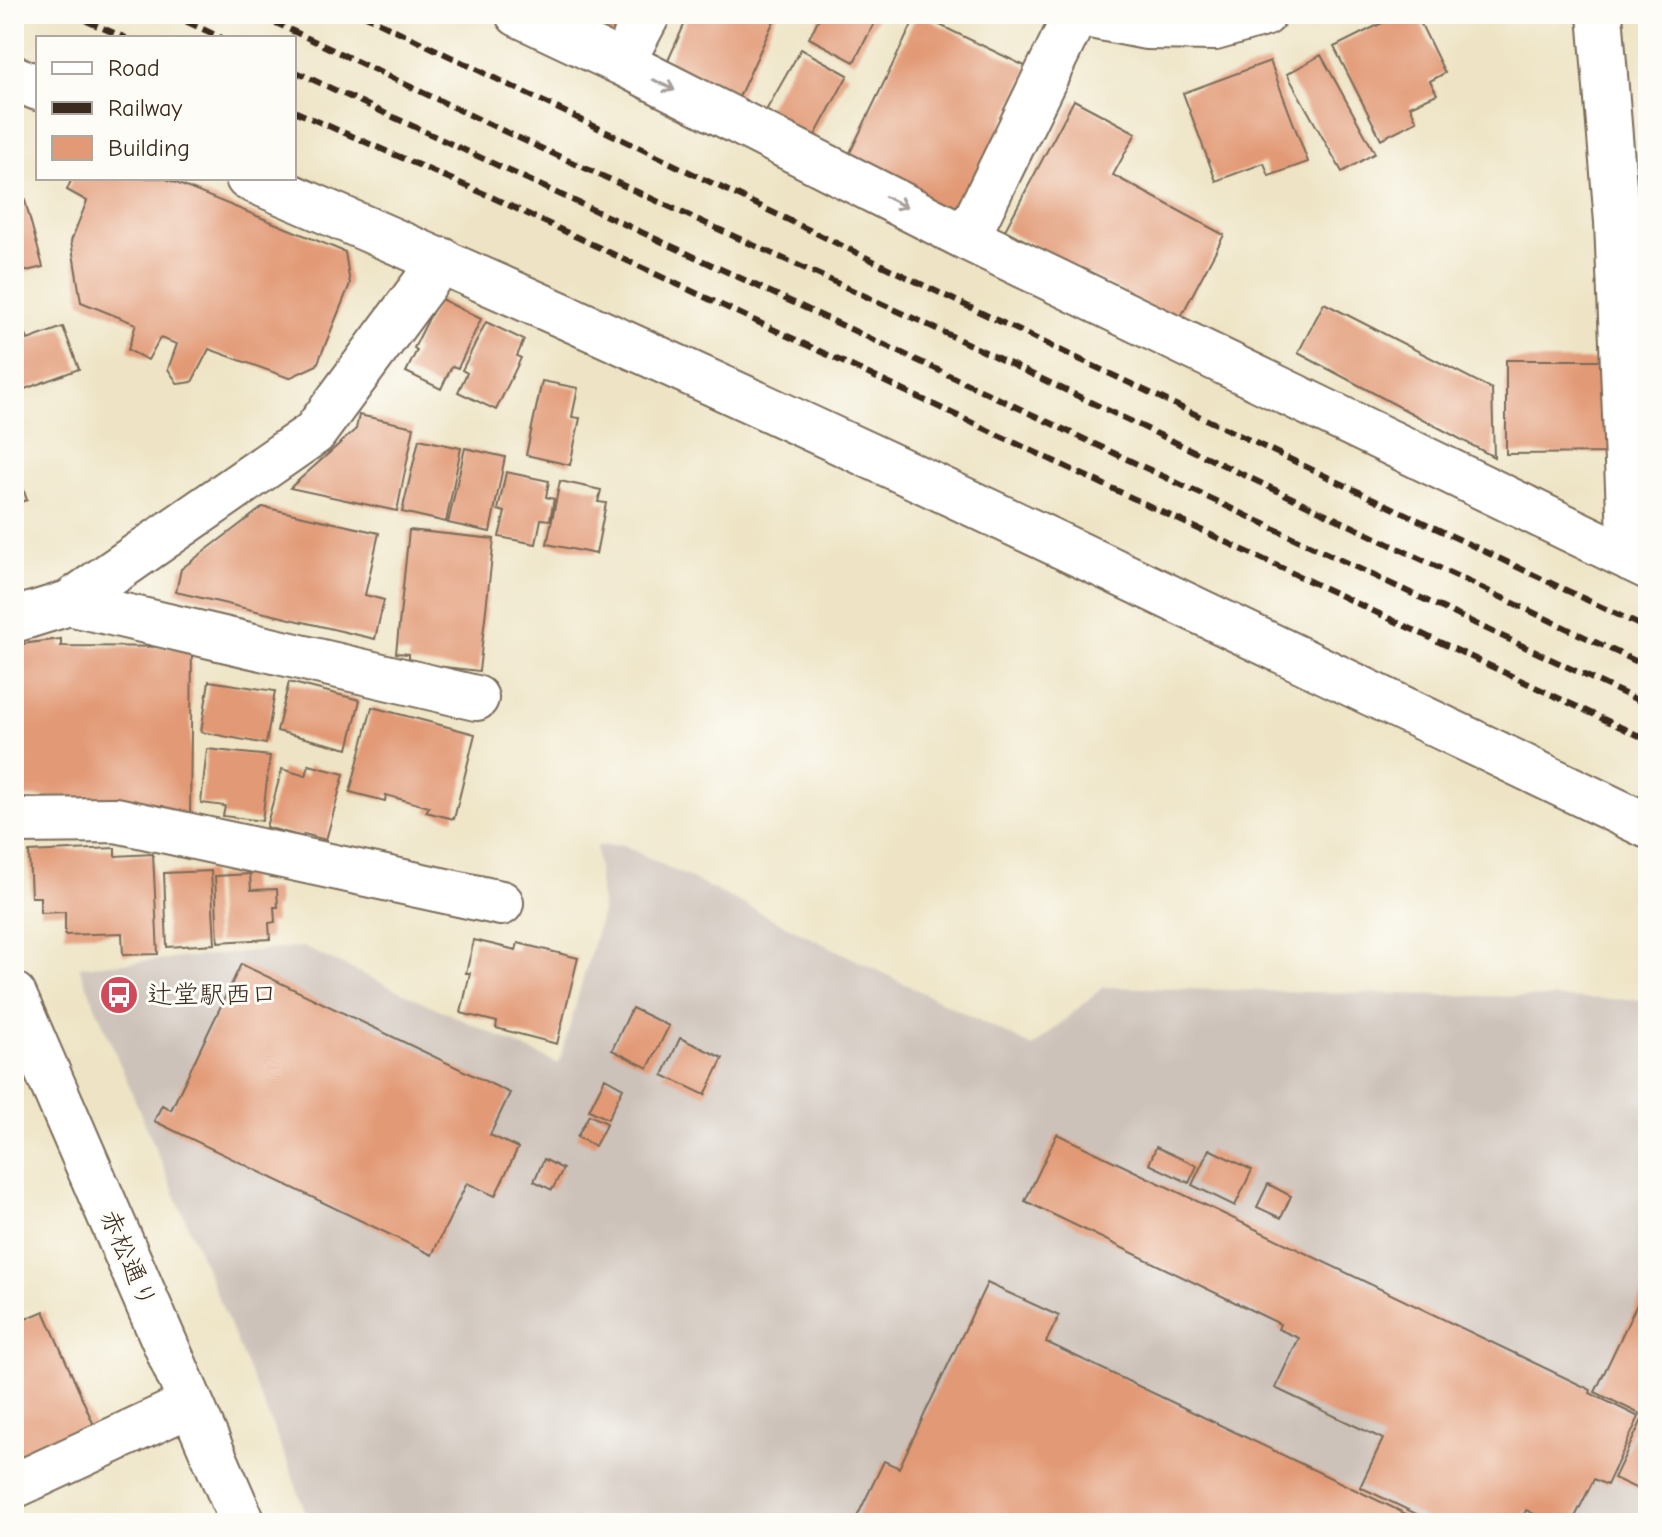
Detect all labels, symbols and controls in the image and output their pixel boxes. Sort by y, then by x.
legend [36,36,296,180]
text: Road [108,54,160,82]
one-way arrow [651,77,675,93]
text: Railway [108,94,182,122]
text: Building [108,134,190,162]
one-way arrow [883,195,907,210]
bus stop icon: 辻堂駅西口 [98,974,140,1016]
place label: 辻堂駅西口 [147,980,277,1010]
street label: 赤松通り [94,1205,162,1313]

